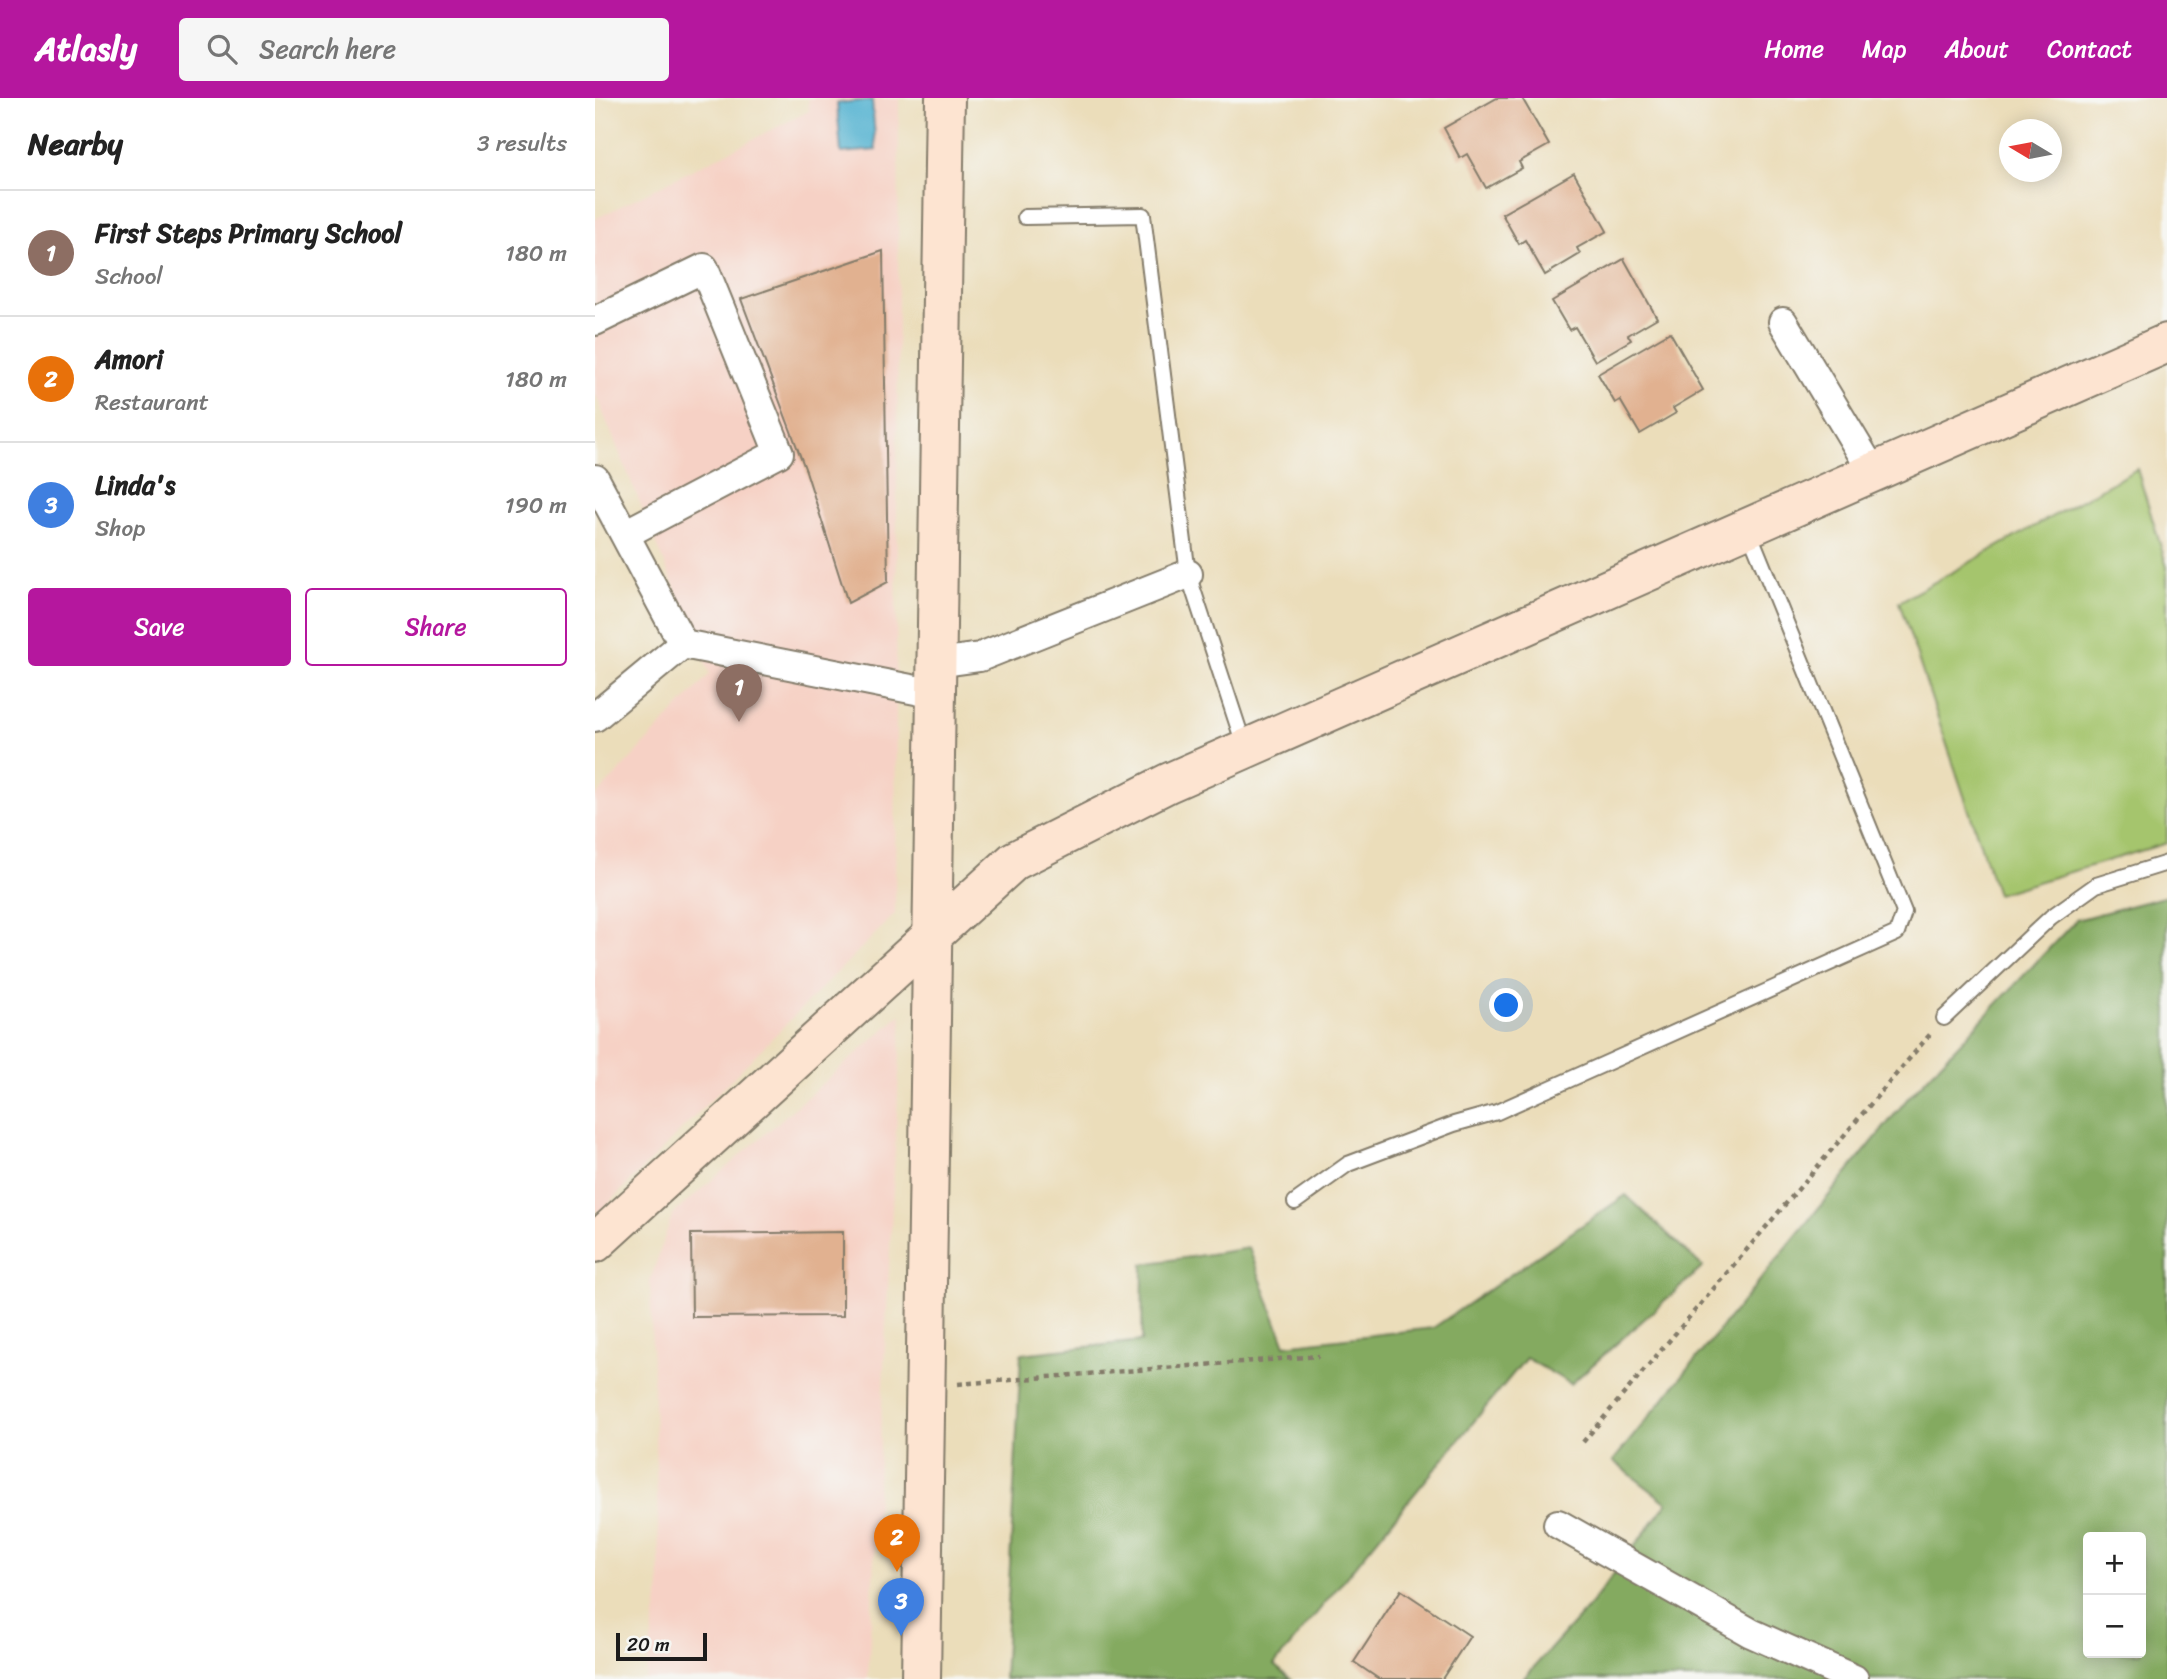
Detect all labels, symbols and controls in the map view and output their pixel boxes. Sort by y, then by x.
search box [179,18,669,81]
text: Atlasly [35,20,137,78]
text: Search here [259,26,396,72]
text: Home [1764,28,1824,70]
text: Map [1862,28,1906,70]
text: About [1944,28,2009,70]
text: Contact [2047,28,2132,70]
icon: search [203,30,241,68]
text: Nearby [28,117,123,171]
north arrow [1999,119,2062,182]
text: 3 results [477,123,567,164]
text: First Steps Primary School [95,210,402,256]
text: 1 [46,233,56,274]
text: 180 m [505,233,567,274]
text: School [95,256,163,297]
text: Amori [95,336,163,382]
text: 2 [44,359,58,400]
text: 180 m [505,359,567,400]
text: Restaurant [95,382,209,423]
text: Linda's [95,462,175,508]
text: 3 [45,485,57,526]
text: 190 m [505,485,567,526]
text: Shop [95,508,145,549]
button: Save [28,588,291,666]
button: Share [305,588,567,666]
pin: 1 [716,664,762,722]
your location [1489,988,1523,1022]
pin: 2 [874,1514,920,1572]
map controls [2083,1532,2146,1658]
button: + [2083,1532,2146,1595]
pin: 3 [878,1578,924,1636]
button: − [2083,1595,2146,1658]
text: 20 m [627,1628,670,1661]
scale bar [616,1630,707,1662]

